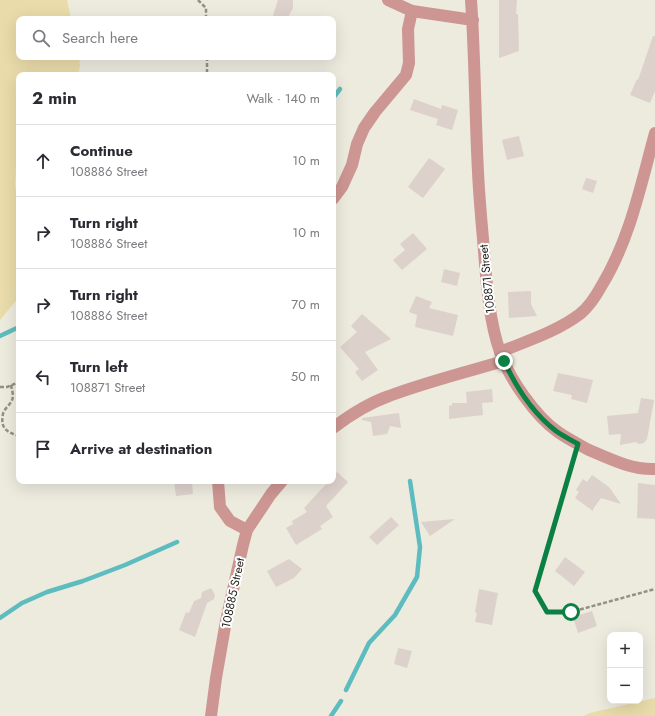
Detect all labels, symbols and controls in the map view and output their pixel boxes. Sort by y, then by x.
search box [16,16,336,60]
icon: search [30,27,52,49]
text: Search here [62,27,138,49]
text: 2 min [32,86,77,110]
text: Walk · 140 m [246,89,320,108]
text: Continue [70,140,133,162]
icon: ahead [32,150,54,172]
text: 10 m [292,151,320,170]
text: 108886 Street [70,162,147,181]
text: Turn right [70,212,138,234]
icon: right [32,222,54,244]
text: 10 m [292,223,320,242]
text: 108886 Street [70,234,147,253]
street label: 108871 Street [474,243,500,314]
text: Turn right [70,284,138,306]
icon: right [32,294,54,316]
text: 70 m [291,295,320,314]
text: 108886 Street [70,306,147,325]
route end [495,352,513,370]
text: Turn left [70,356,128,378]
icon: left [32,366,54,388]
text: 50 m [291,367,320,386]
text: 108871 Street [70,378,145,397]
icon: arrive [32,438,54,460]
text: Arrive at destination [70,438,212,460]
street label: 108885 Street [217,556,249,630]
route start [562,603,580,621]
map controls [607,632,643,704]
button: + [607,632,643,668]
button: − [607,668,643,704]

